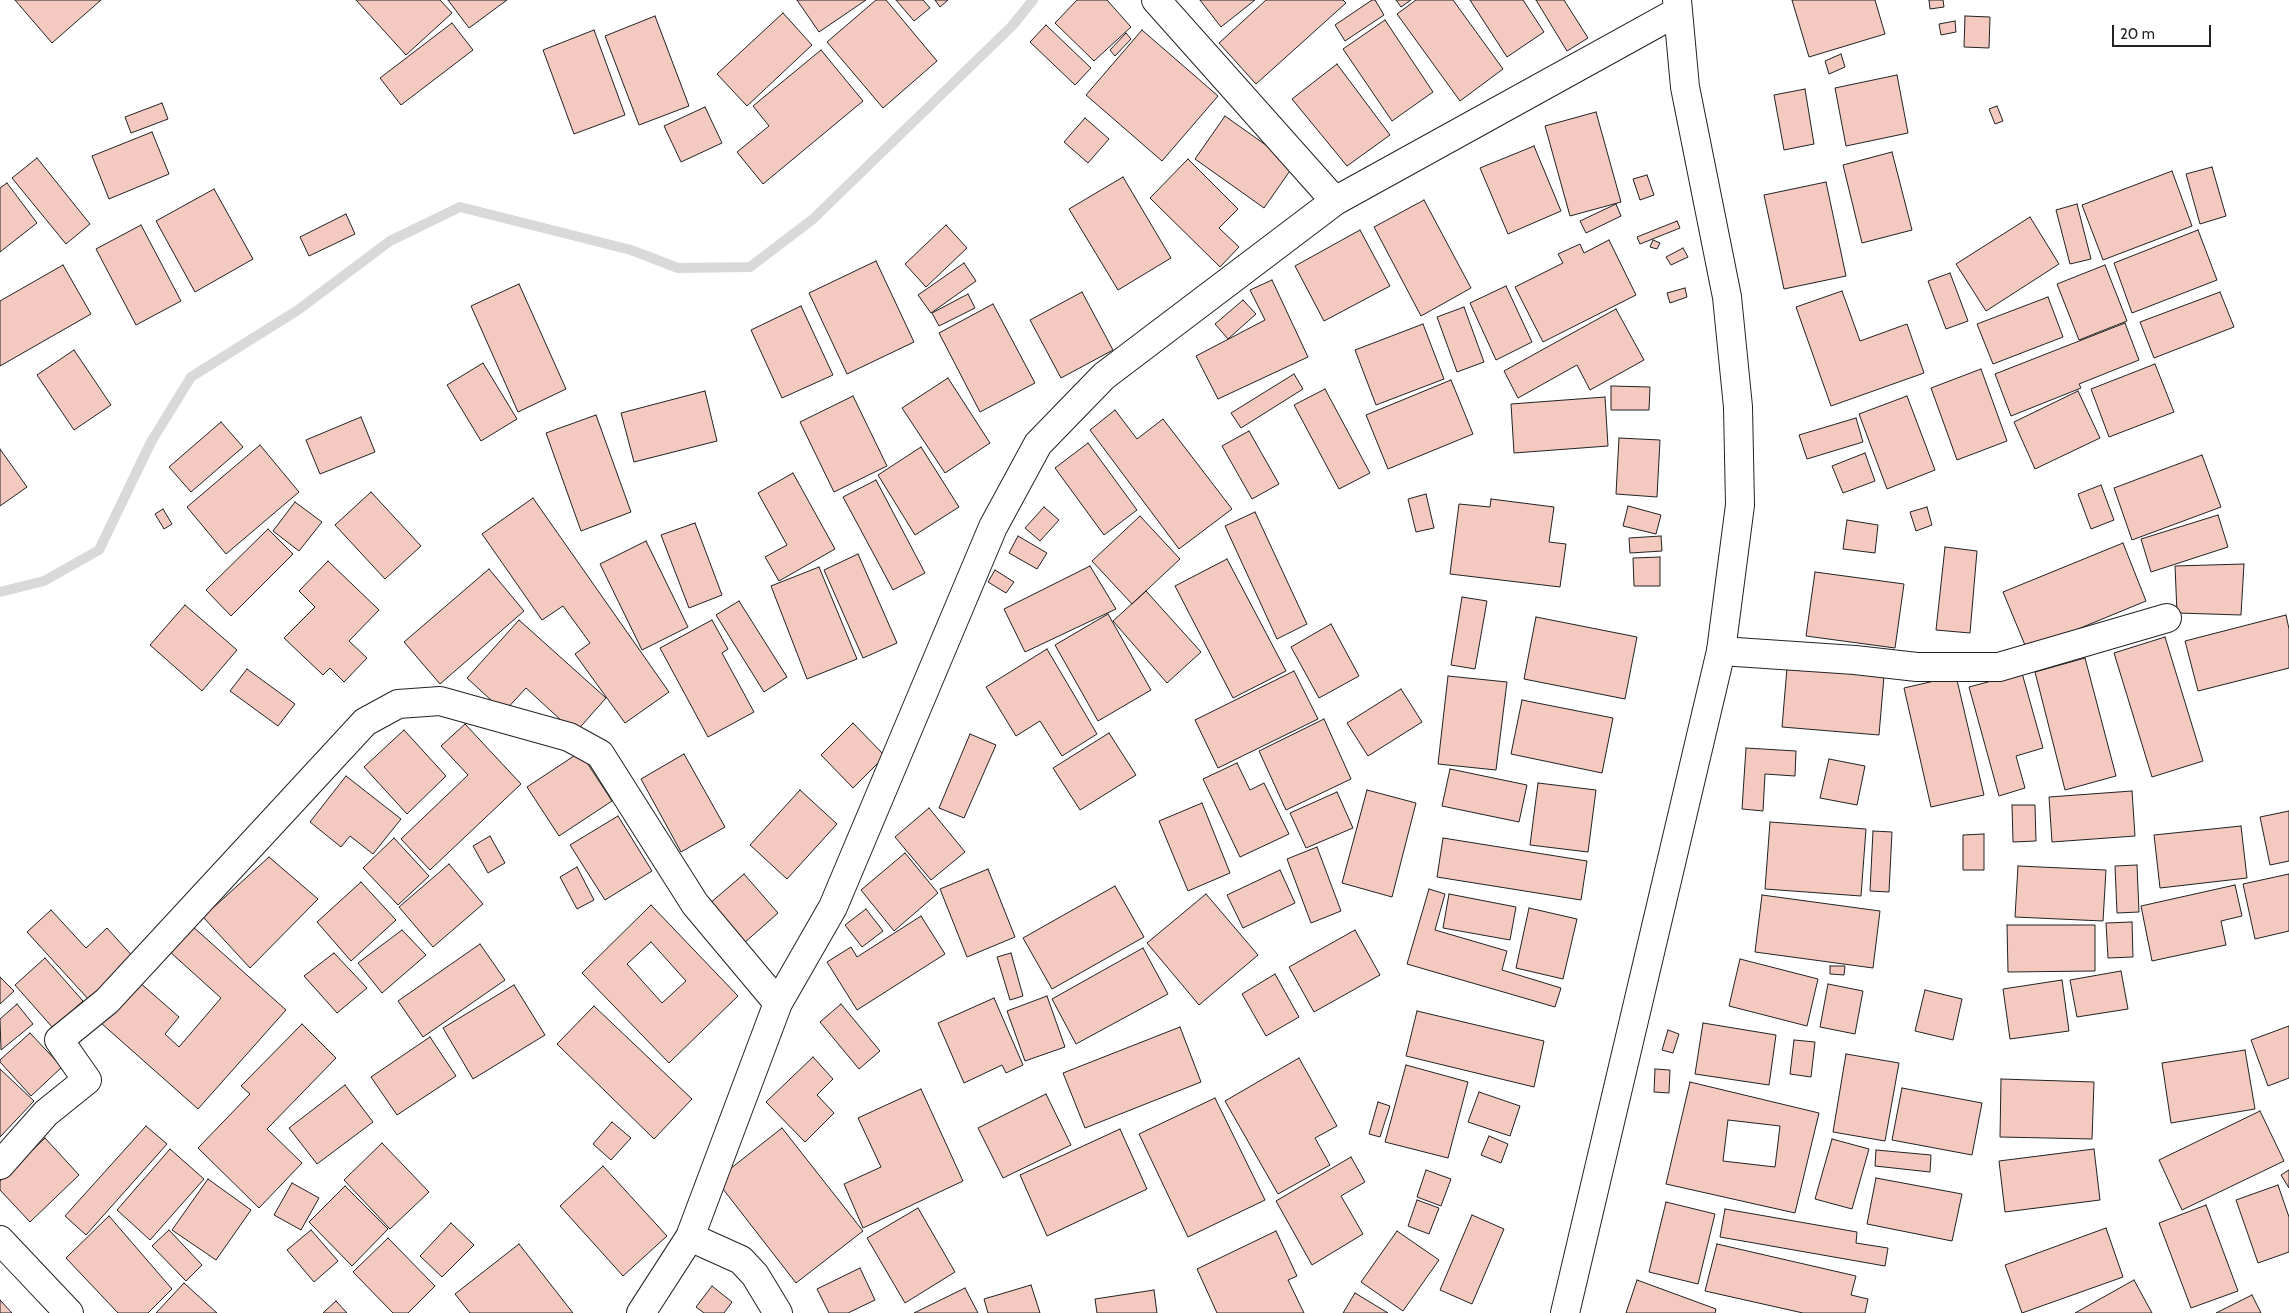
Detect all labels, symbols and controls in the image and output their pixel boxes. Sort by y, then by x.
scale bar [2114,15,2213,47]
text: 20 m [2120,25,2155,43]

